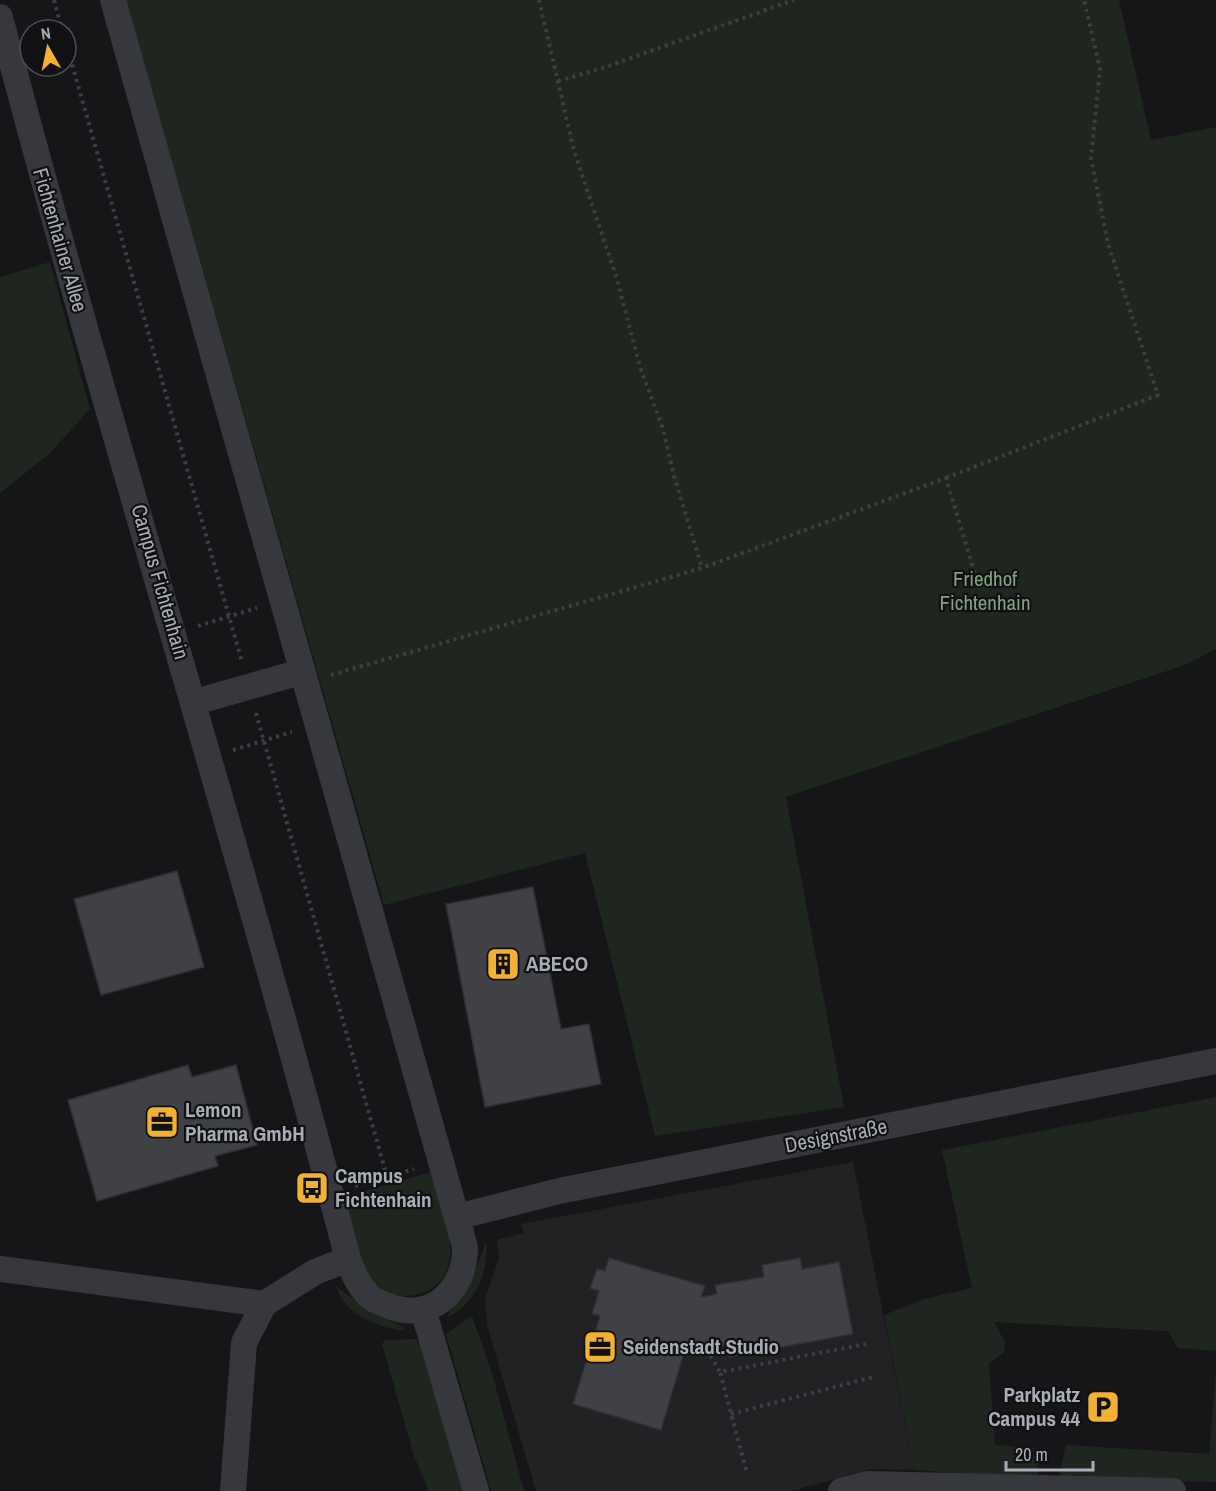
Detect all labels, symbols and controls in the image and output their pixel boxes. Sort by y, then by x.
north arrow [18,18,78,78]
text: N [39,22,52,45]
street label: Fichtenhainer Allee [26,165,95,315]
street label: Campus Fichtenhain [125,501,196,663]
park label: Friedhof Fichtenhain [940,564,1030,617]
building icon: ABECO [485,946,521,982]
place label: ABECO [526,949,588,978]
place label: Lemon Pharma GmbH [185,1095,305,1148]
office icon: Lemon Pharma GmbH [144,1104,180,1140]
street label: Designstraße [782,1111,889,1160]
place label: Campus Fichtenhain [335,1161,432,1214]
bus stop icon: Campus Fichtenhain [294,1170,330,1206]
office icon: Seidenstadt.Studio [582,1329,618,1365]
place label: Seidenstadt.Studio [623,1332,779,1361]
place label: Parkplatz Campus 44 [988,1380,1080,1433]
parking icon: Parkplatz Campus 44 [1085,1389,1121,1425]
scale bar [1006,1434,1093,1472]
text: 20 m [1015,1442,1048,1467]

